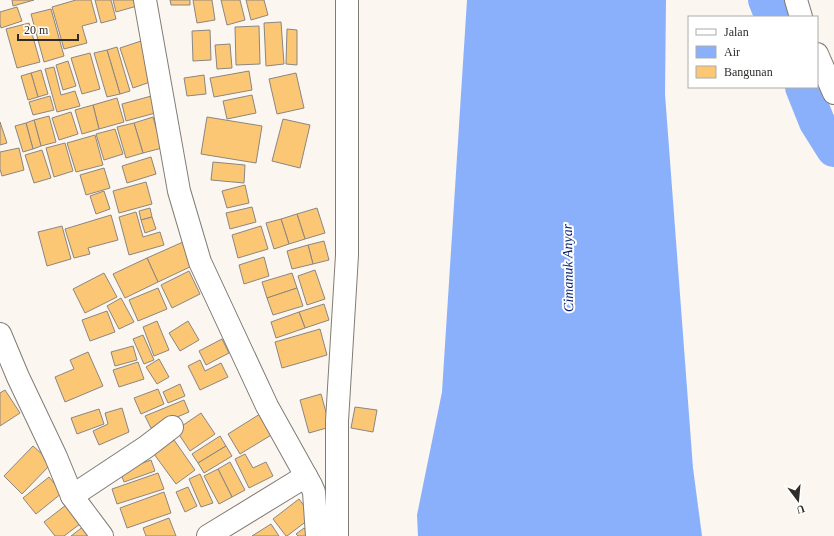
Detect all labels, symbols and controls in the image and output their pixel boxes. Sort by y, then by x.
scale bar [18,16,78,42]
legend [688,16,818,88]
text: 20 m [24,23,49,37]
text: Jalan [724,25,749,39]
text: Air [724,45,740,59]
text: Bangunan [724,65,773,79]
water label: Cimanuk Anyar [560,223,576,312]
north arrow [778,480,818,520]
text: U [795,503,806,516]

